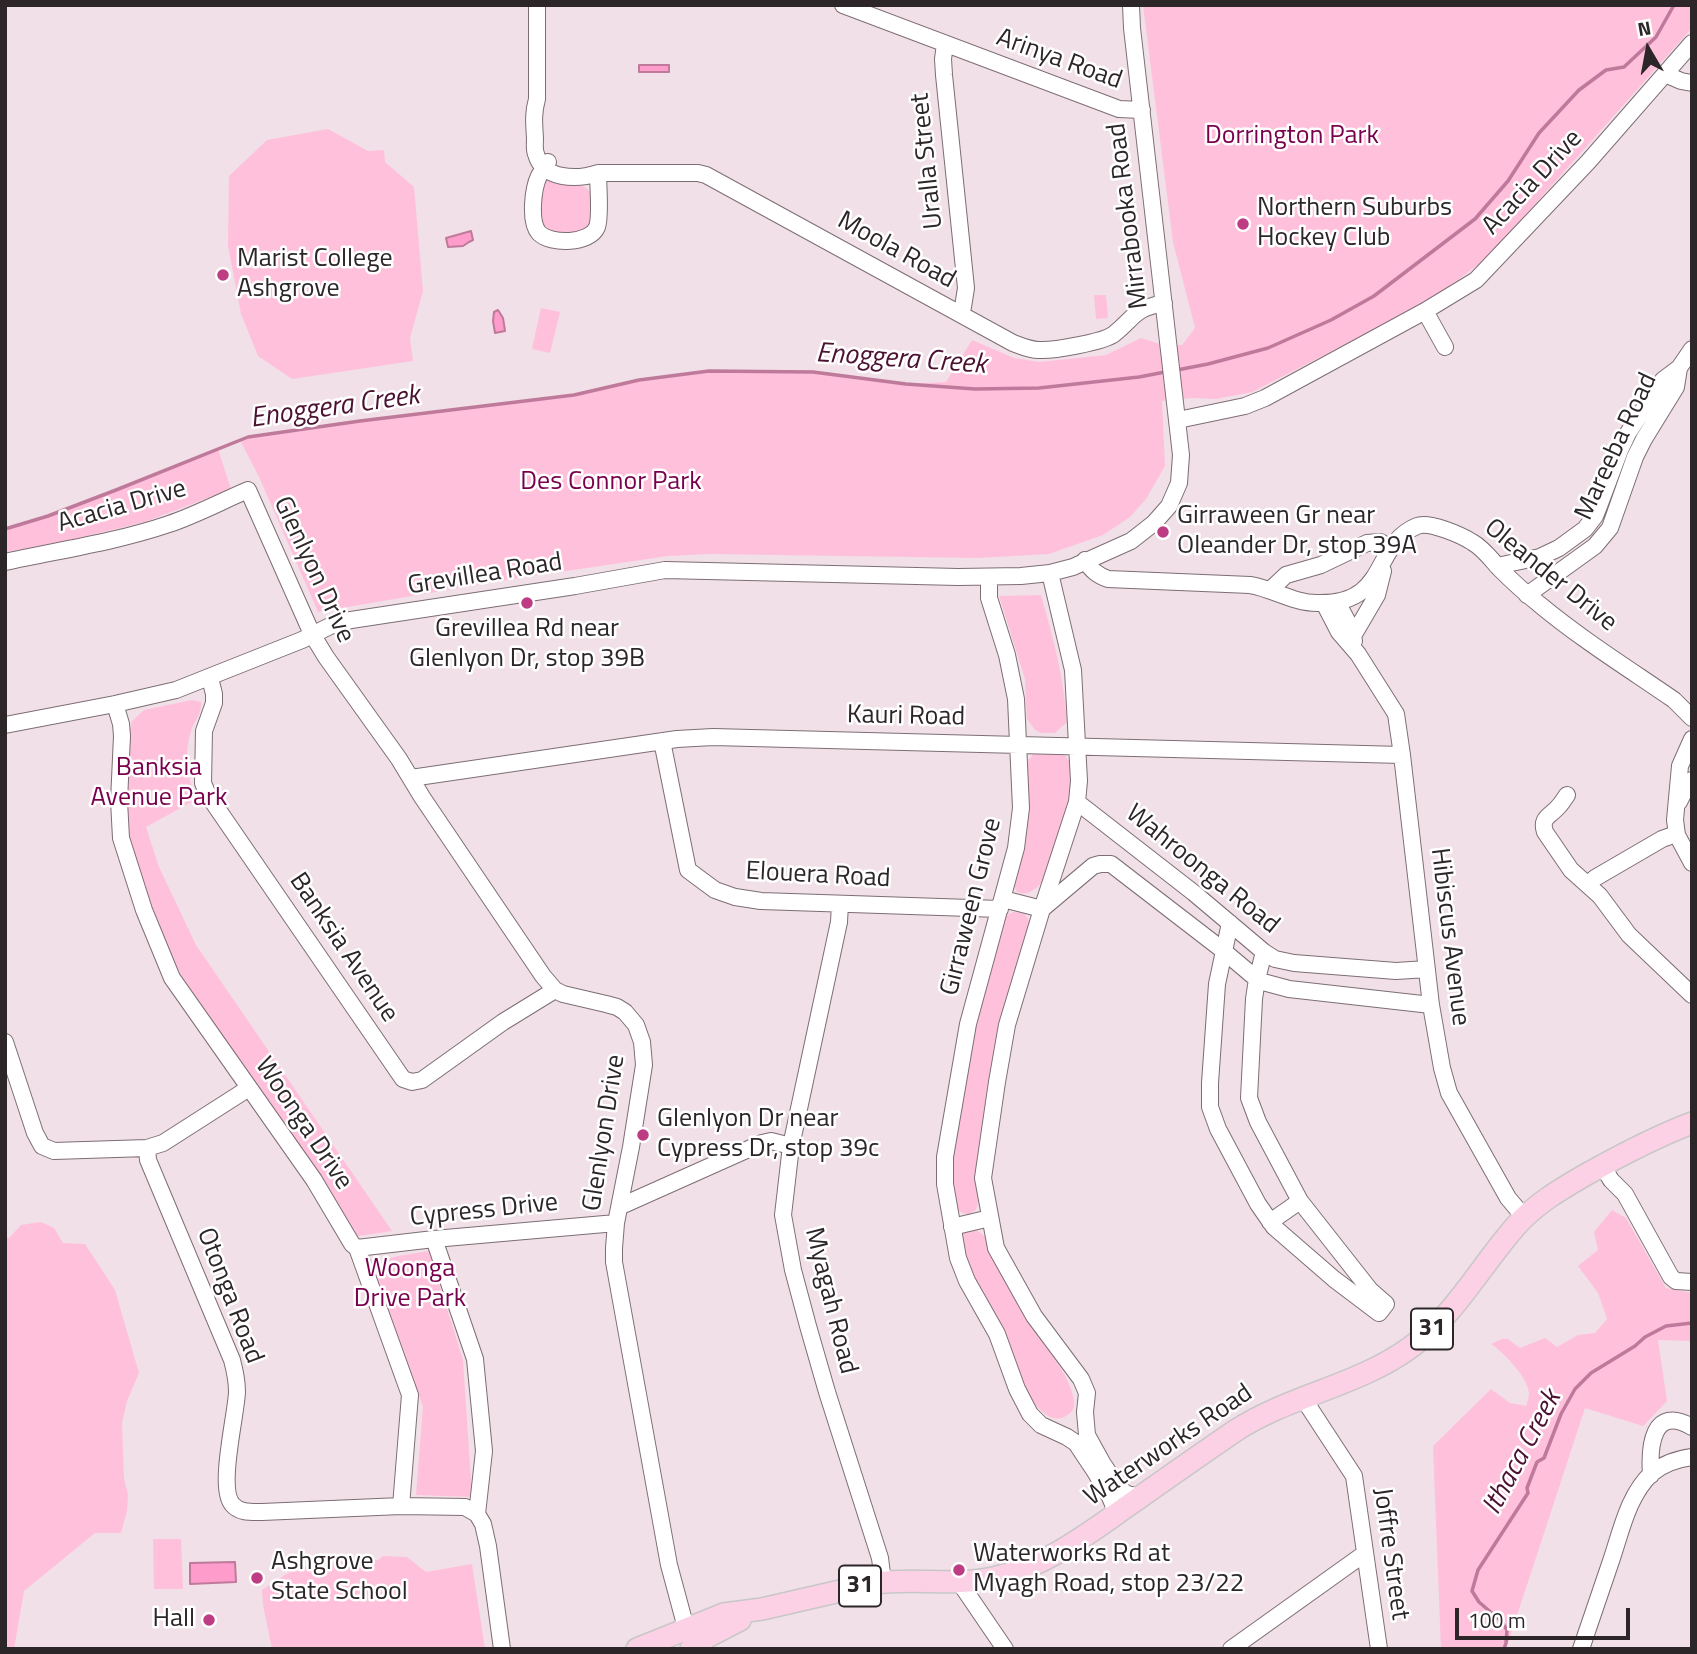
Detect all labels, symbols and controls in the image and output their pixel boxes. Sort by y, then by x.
text: N [1635,12,1653,43]
north arrow [1613,14,1683,84]
street label: Arinya Road [992,23,1126,97]
street label: Uralla Street [905,91,951,231]
street label: Mirrabooka Road [1102,121,1156,311]
park label: Dorrington Park [1205,121,1379,153]
street label: Acacia Drive [1476,124,1590,242]
place label: Northern Suburbs Hockey Club [1257,193,1452,255]
street label: Moola Road [831,206,961,296]
marker: Northern Suburbs Hockey Club [1235,216,1251,232]
place label: Marist College Ashgrove [237,244,393,306]
marker: Marist College Ashgrove [215,267,231,283]
water label: Enoggera Creek [815,337,987,383]
street label: Mareeba Road [1569,369,1665,525]
water label: Enoggera Creek [248,379,422,437]
park label: Des Connor Park [520,467,702,499]
street label: Acacia Drive [54,474,190,540]
street label: Glenlyon Drive [266,492,360,648]
place label: Girraween Gr near Oleander Dr, stop 39A [1177,501,1417,562]
street label: Oleander Drive [1477,513,1623,639]
marker: Girraween Gr near Oleander Dr, stop 39A [1155,524,1171,540]
street label: Grevillea Road [405,547,565,603]
marker: Grevillea Rd near Glenlyon Dr, stop 39B [519,595,535,611]
place label: Grevillea Rd near Glenlyon Dr, stop 39B [409,614,645,676]
street label: Kauri Road [847,700,965,734]
park label: Banksia Avenue Park [91,753,227,814]
street label: Wahroonga Road [1119,799,1285,941]
street label: Girraween Grove [935,815,1009,999]
street label: Hibiscus Avenue [1423,846,1475,1028]
street label: Elouera Road [745,857,891,895]
street label: Banksia Avenue [282,867,404,1029]
street label: Woonga Drive [247,1052,359,1196]
street label: Glenlyon Drive [577,1053,633,1213]
place label: Glenlyon Dr near Cypress Dr, stop 39c [657,1104,879,1166]
marker: Glenlyon Dr near Cypress Dr, stop 39c [635,1127,651,1143]
street label: Cypress Drive [408,1188,560,1234]
street label: Otonga Road [189,1224,269,1368]
street label: Myagah Road [797,1225,863,1377]
park label: Woonga Drive Park [354,1254,466,1316]
road number: 31 [1411,1308,1453,1350]
street label: Waterworks Road [1079,1378,1259,1514]
water label: Ithaca Creek [1476,1385,1570,1521]
street label: Joffre Street [1365,1486,1415,1622]
place label: Waterworks Rd at Myagh Road, stop 23/22 [973,1539,1244,1600]
place label: Ashgrove State School [271,1547,408,1608]
marker: Waterworks Rd at Myagh Road, stop 23/22 [951,1562,967,1578]
road number: 31 [839,1566,881,1606]
marker: Ashgrove State School [249,1570,265,1586]
scale bar [1459,1594,1634,1638]
place label: Hall [152,1604,195,1636]
text: 100 m [1468,1604,1525,1636]
marker: Hall [201,1612,217,1628]

